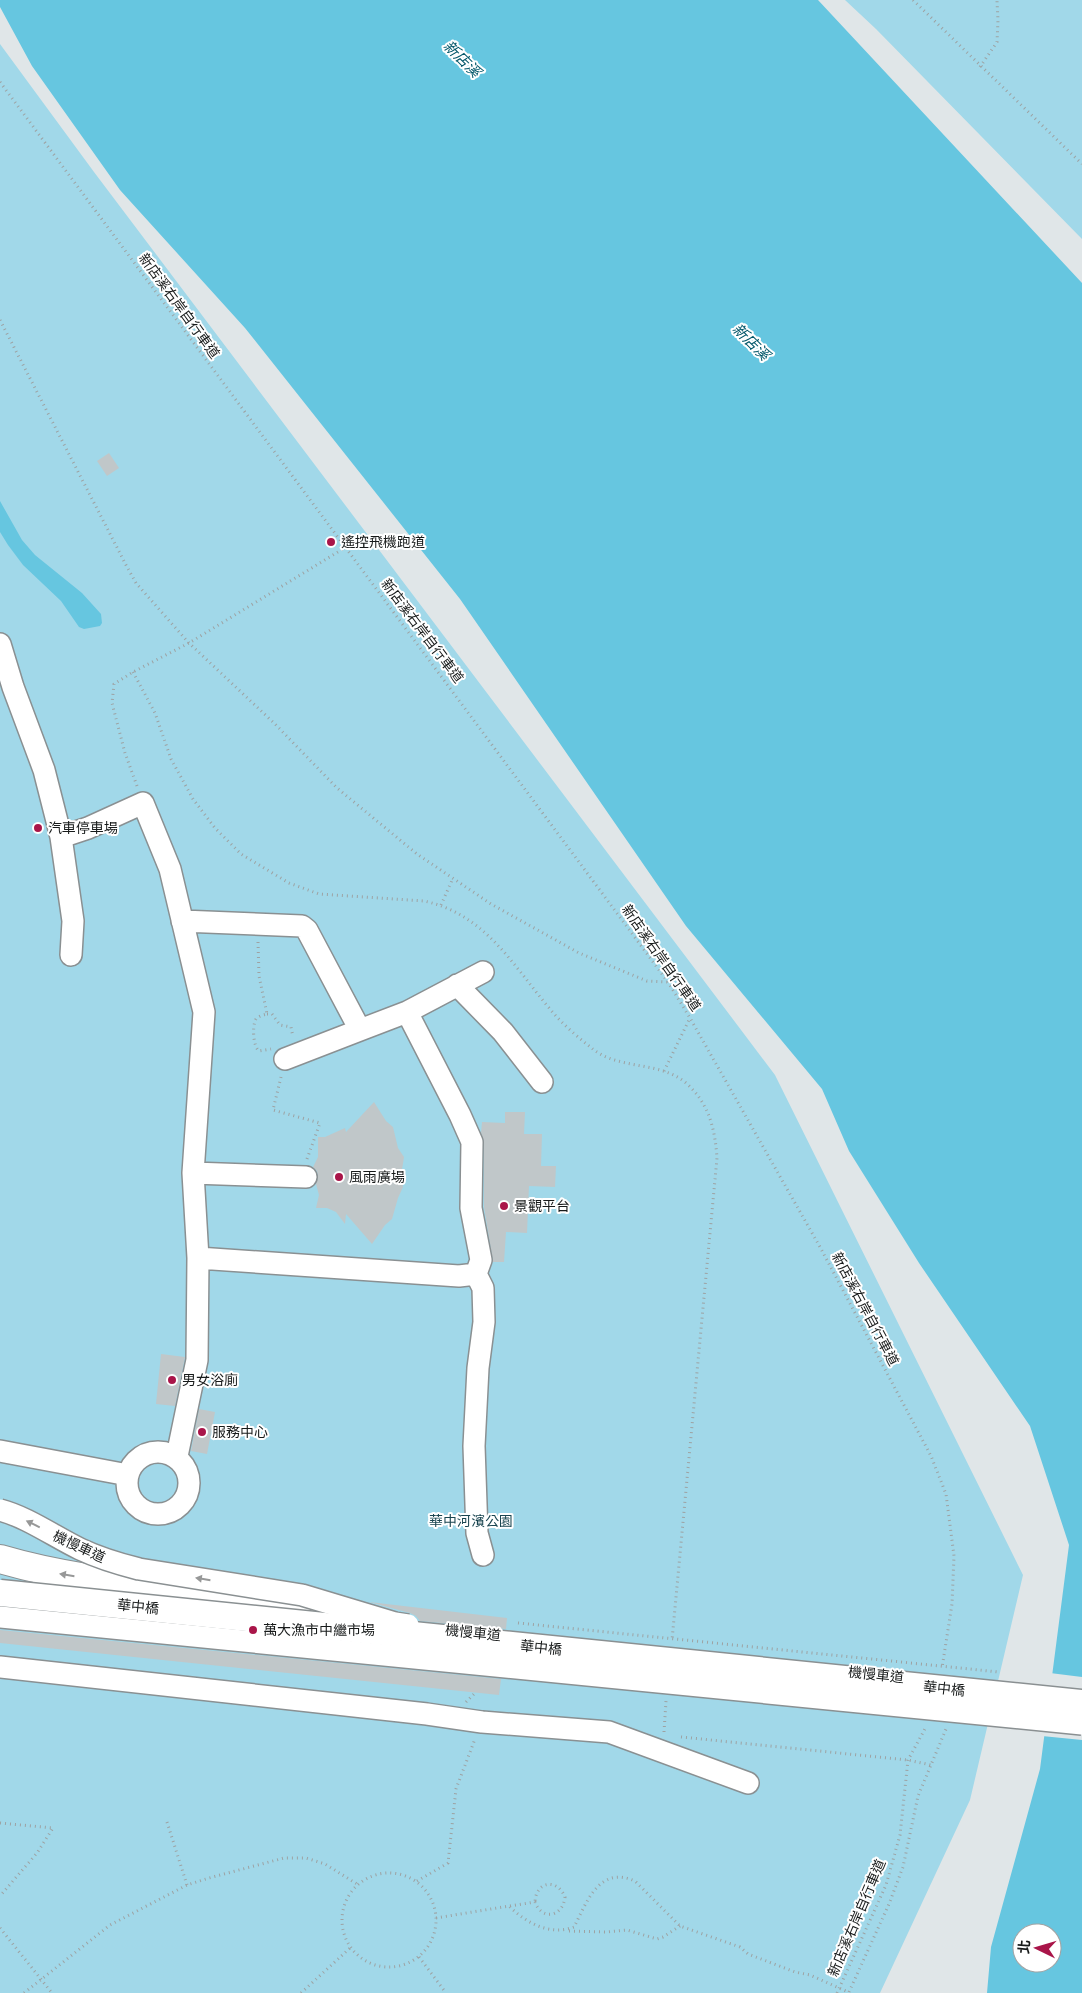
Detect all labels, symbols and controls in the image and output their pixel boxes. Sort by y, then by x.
water label: 新店溪 [439,36,486,83]
street label: 新店溪右岸自行車道 [134,249,224,363]
water label: 新店溪 [728,319,775,366]
place label: 遙控飛機跑道 [341,533,425,552]
marker: 遙控飛機跑道 [325,536,337,548]
street label: 新店溪右岸自行車道 [376,575,468,687]
place label: 汽車停車場 [48,819,118,838]
marker: 汽車停車場 [32,822,44,834]
street label: 新店溪右岸自行車道 [617,901,705,1015]
place label: 風雨廣場 [349,1168,405,1187]
marker: 風雨廣場 [333,1171,345,1183]
place label: 景觀平台 [514,1197,570,1216]
marker: 景觀平台 [498,1200,510,1212]
street label: 新店溪右岸自行車道 [827,1249,903,1369]
place label: 男女浴廁 [182,1371,238,1390]
marker: 男女浴廁 [166,1374,178,1386]
place label: 服務中心 [212,1423,268,1442]
marker: 服務中心 [196,1426,208,1438]
park label: 華中河濱公園 [429,1512,513,1531]
one-way arrow [26,1520,40,1528]
street label: 機慢車道 [50,1527,108,1567]
one-way arrow [58,1571,74,1579]
one-way arrow [194,1575,210,1583]
street label: 華中橋 [116,1595,160,1619]
place label: 萬大漁市中繼市場 [263,1621,375,1640]
street label: 機慢車道 [444,1621,502,1645]
marker: 萬大漁市中繼市場 [247,1624,259,1636]
street label: 華中橋 [519,1636,563,1660]
street label: 機慢車道 [847,1663,905,1687]
street label: 華中橋 [922,1677,966,1701]
street label: 新店溪右岸自行車道 [824,1856,890,1980]
north arrow [1012,1923,1062,1973]
text: 北 [1014,1939,1035,1955]

